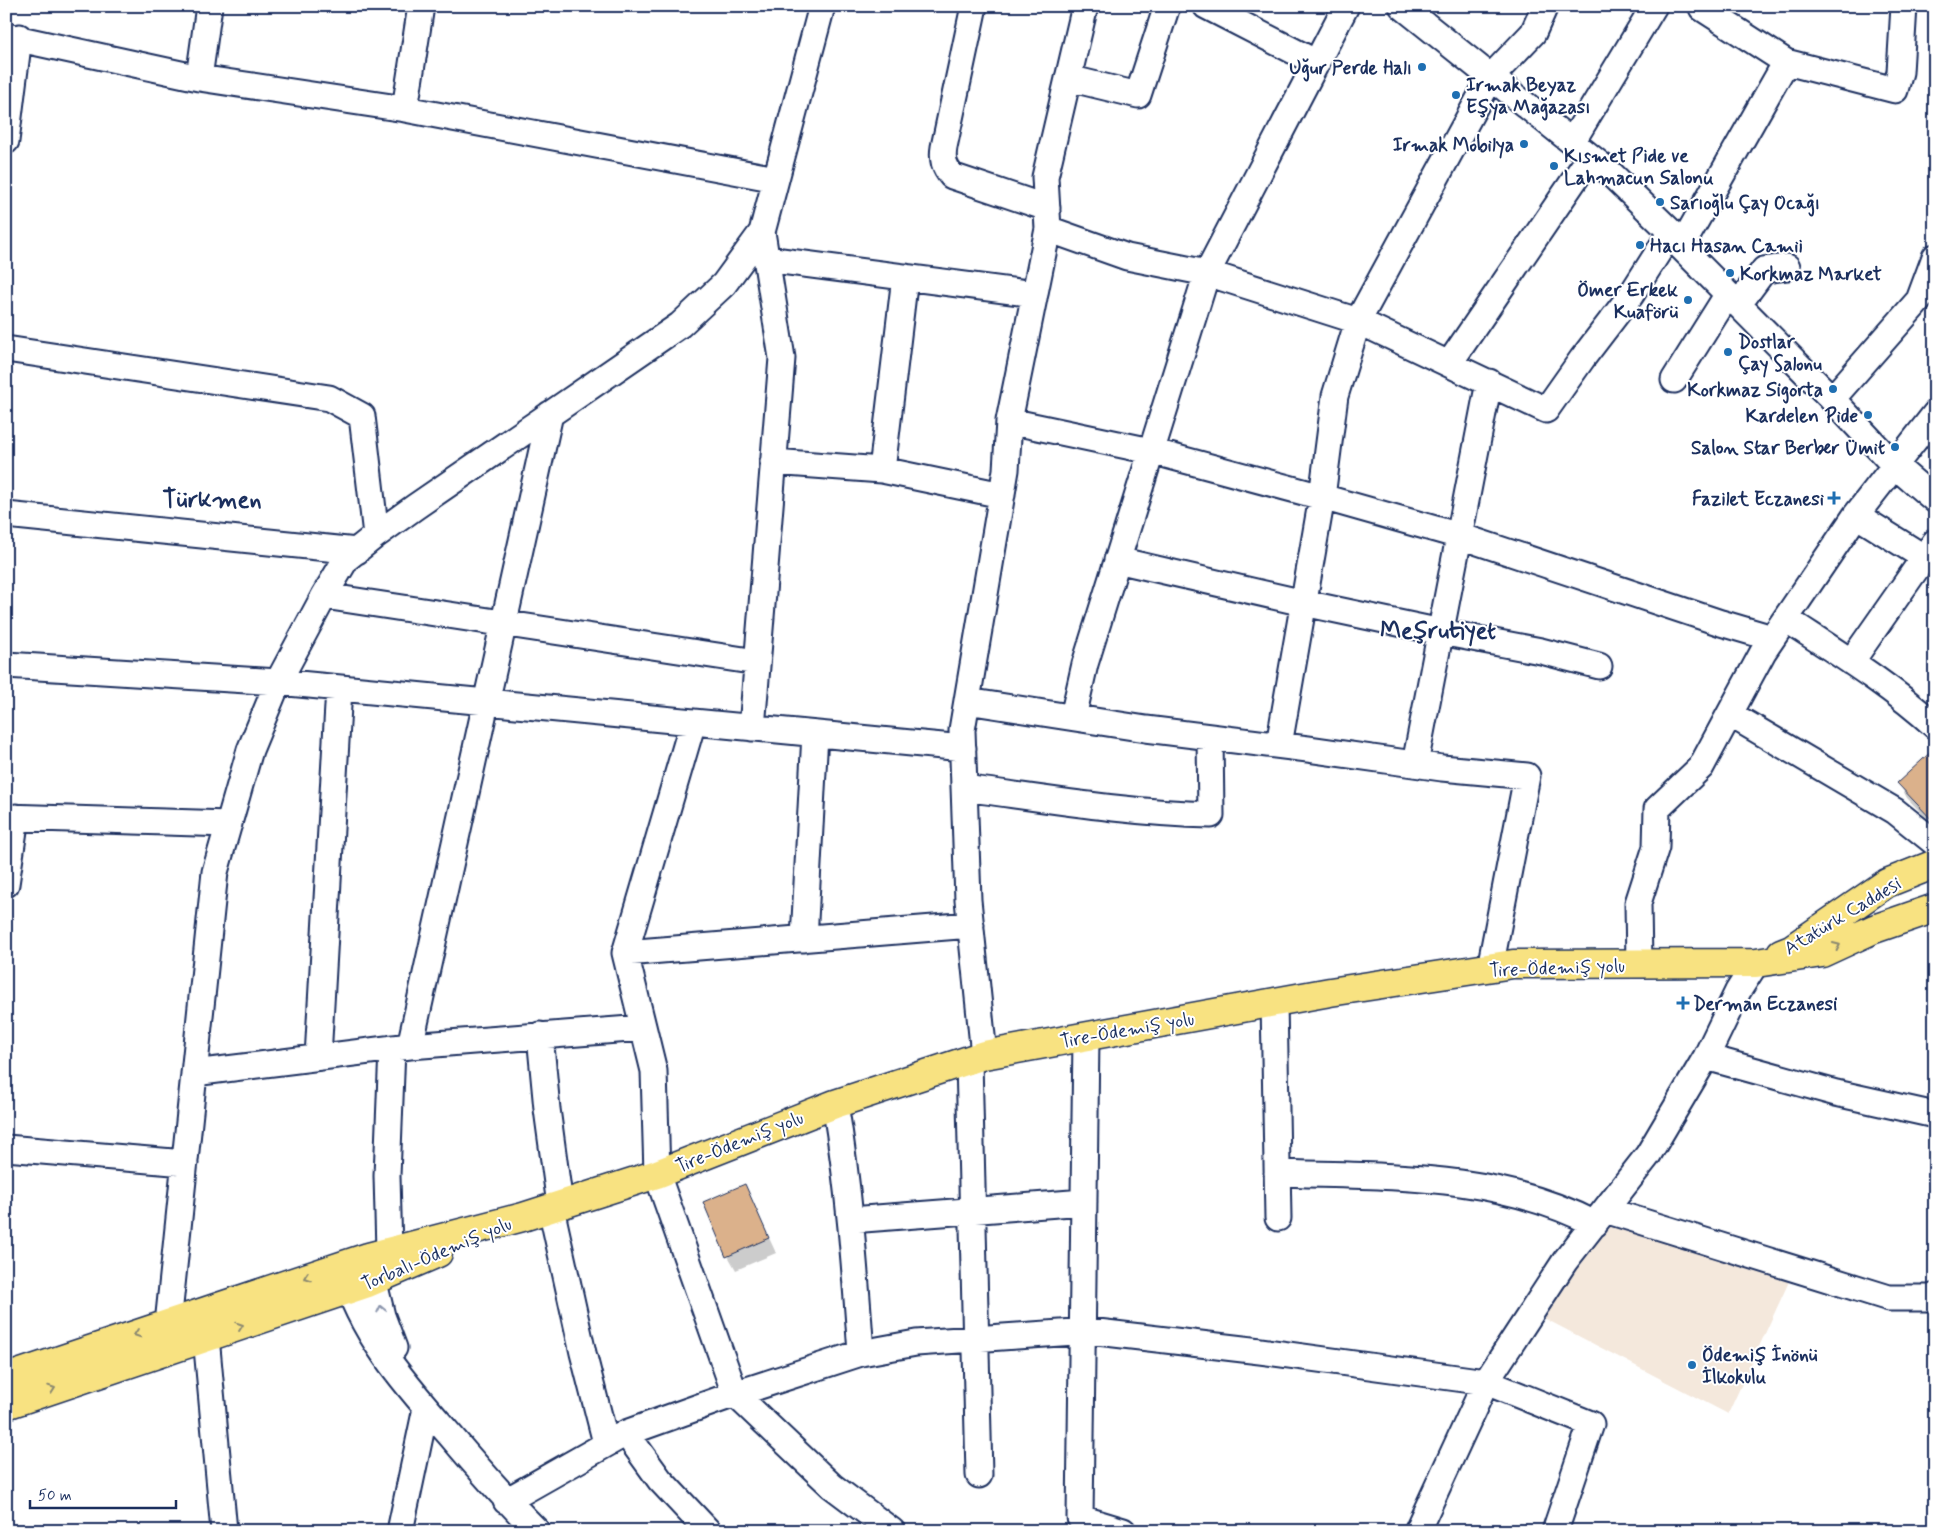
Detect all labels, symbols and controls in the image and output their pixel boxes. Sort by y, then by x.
place label: Uğur Perde Halı [1289,56,1412,82]
marker: Uğur Perde Halı [1416,61,1428,73]
place label: Irmak Beyaz Eşya Mağazası [1466,73,1590,121]
marker: Irmak Beyaz Eşya Mağazası [1450,89,1462,101]
place label: Irmak Mobilya [1393,133,1514,159]
marker: Irmak Mobilya [1518,138,1530,150]
place label: Kısmet Pide ve Lahmacun Salonu [1564,144,1714,191]
marker: Kısmet Pide ve Lahmacun Salonu [1548,160,1560,172]
place label: Sarıoğlu Çay Ocağı [1670,191,1820,217]
marker: Sarıoğlu Çay Ocağı [1654,196,1666,208]
place label: Hacı Hasan Camii [1650,234,1803,259]
marker: Hacı Hasan Camii [1634,239,1646,251]
place label: Korkmaz Market [1740,262,1882,287]
marker: Korkmaz Market [1724,267,1736,279]
place label: Ömer Erkek Kuaförü [1577,278,1678,325]
marker: Ömer Erkek Kuaförü [1682,294,1694,306]
place label: Dostlar Çay Salonu [1738,330,1822,378]
marker: Dostlar Çay Salonu [1722,346,1734,358]
place label: Korkmaz Sigorta [1687,378,1823,404]
marker: Korkmaz Sigorta [1827,383,1839,395]
place label: Kardelen Pide [1745,404,1858,429]
marker: Kardelen Pide [1862,409,1874,421]
place label: Salon Star Berber Ümit [1691,436,1885,461]
marker: Salon Star Berber Ümit [1889,441,1901,453]
district label: Türkmen [162,485,262,516]
place label: Fazilet Eczanesi [1692,487,1824,512]
marker: Fazilet Eczanesi [1828,492,1840,504]
district label: Meşrutiyet [1380,616,1496,647]
street label: Atatürk Caddesi [1780,871,1906,961]
one-way arrow [1832,942,1841,952]
street label: Tire-Ödemiş yolu [1489,954,1625,984]
place label: Derman Eczanesi [1693,992,1837,1017]
marker: Derman Eczanesi [1677,997,1689,1009]
street label: Tire-Ödemiş yolu [1058,1006,1197,1056]
street label: Tire-Ödemiş yolu [672,1105,808,1180]
street label: Torbalı-Ödemiş yolu [358,1211,516,1298]
one-way arrow [304,1271,312,1281]
one-way arrow [376,1305,386,1314]
one-way arrow [235,1322,243,1332]
one-way arrow [133,1329,141,1339]
place label: Ödemiş İnönü İlkokulu [1702,1343,1818,1390]
marker: Ödemiş İnönü İlkokulu [1686,1359,1698,1371]
one-way arrow [48,1385,56,1395]
scale bar [30,1477,176,1509]
text: 50 m [38,1486,72,1506]

